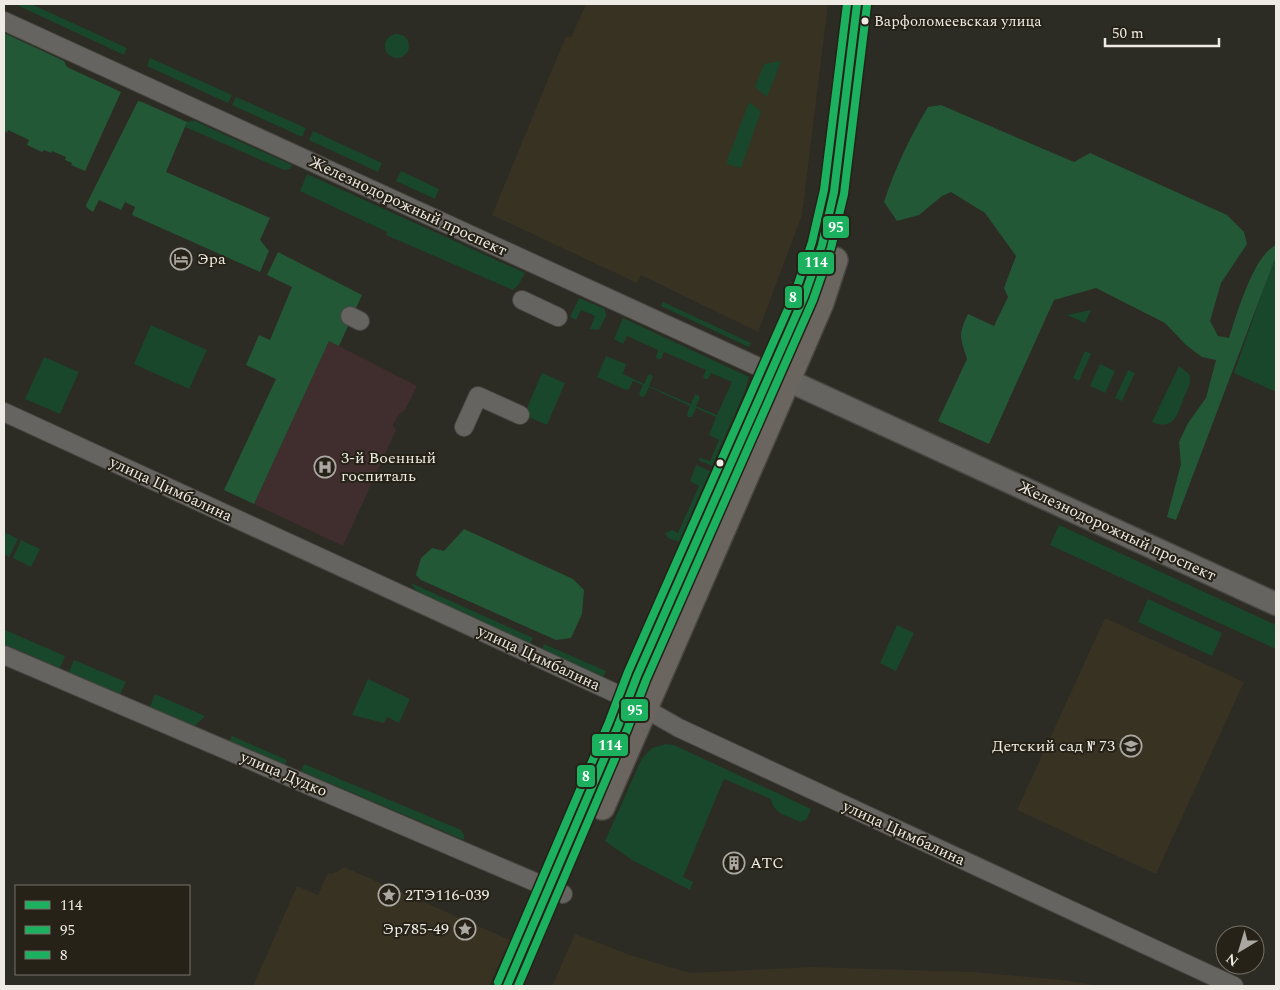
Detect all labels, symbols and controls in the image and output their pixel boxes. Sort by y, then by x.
place label: Варфоломеевская улица [874,10,1042,33]
scale bar [1105,15,1219,47]
marker: Варфоломеевская улица [860,16,870,26]
text: 50 m [1112,22,1144,45]
street label: Железнодорожный проспект [305,149,511,263]
line badge: 95 [822,215,850,239]
text: 95 [828,217,844,238]
hotel icon: Эра [169,247,193,271]
place label: Эра [197,247,226,271]
line badge: 114 [797,251,835,275]
text: 114 [804,252,828,273]
line badge: 8 [784,285,803,309]
text: 8 [789,287,797,308]
place label: 3-й Военный госпиталь [341,446,436,488]
street label: улица Цимбалина [105,450,236,528]
hospital icon: 3-й Военный госпиталь [313,455,337,479]
unlabelled marker [715,458,725,468]
street label: Железнодорожный проспект [1014,474,1220,588]
street label: улица Цимбалина [473,619,604,697]
line badge: 95 [620,698,649,722]
text: 95 [627,700,643,721]
line badge: 114 [591,733,629,757]
place label: Детский сад № 73 [992,734,1115,758]
school or university icon: Детский сад № 73 [1119,734,1143,758]
text: 114 [598,735,622,756]
street label: улица Дудко [236,745,331,803]
line badge: 8 [576,764,596,788]
text: 8 [582,766,590,787]
street label: улица Цимбалина [838,794,969,872]
building icon: АТС [722,851,746,875]
place label: АТС [750,851,784,875]
place icon: 2ТЭ116-039 [377,883,401,907]
place label: 2ТЭ116-039 [405,883,490,907]
legend [15,885,190,975]
text: 114 [60,894,83,917]
place label: Эр785-49 [382,917,449,941]
place icon: Эр785-49 [453,917,477,941]
text: 95 [60,919,75,942]
north arrow [1215,925,1265,975]
text: 8 [60,944,68,967]
text: N [1221,948,1243,972]

